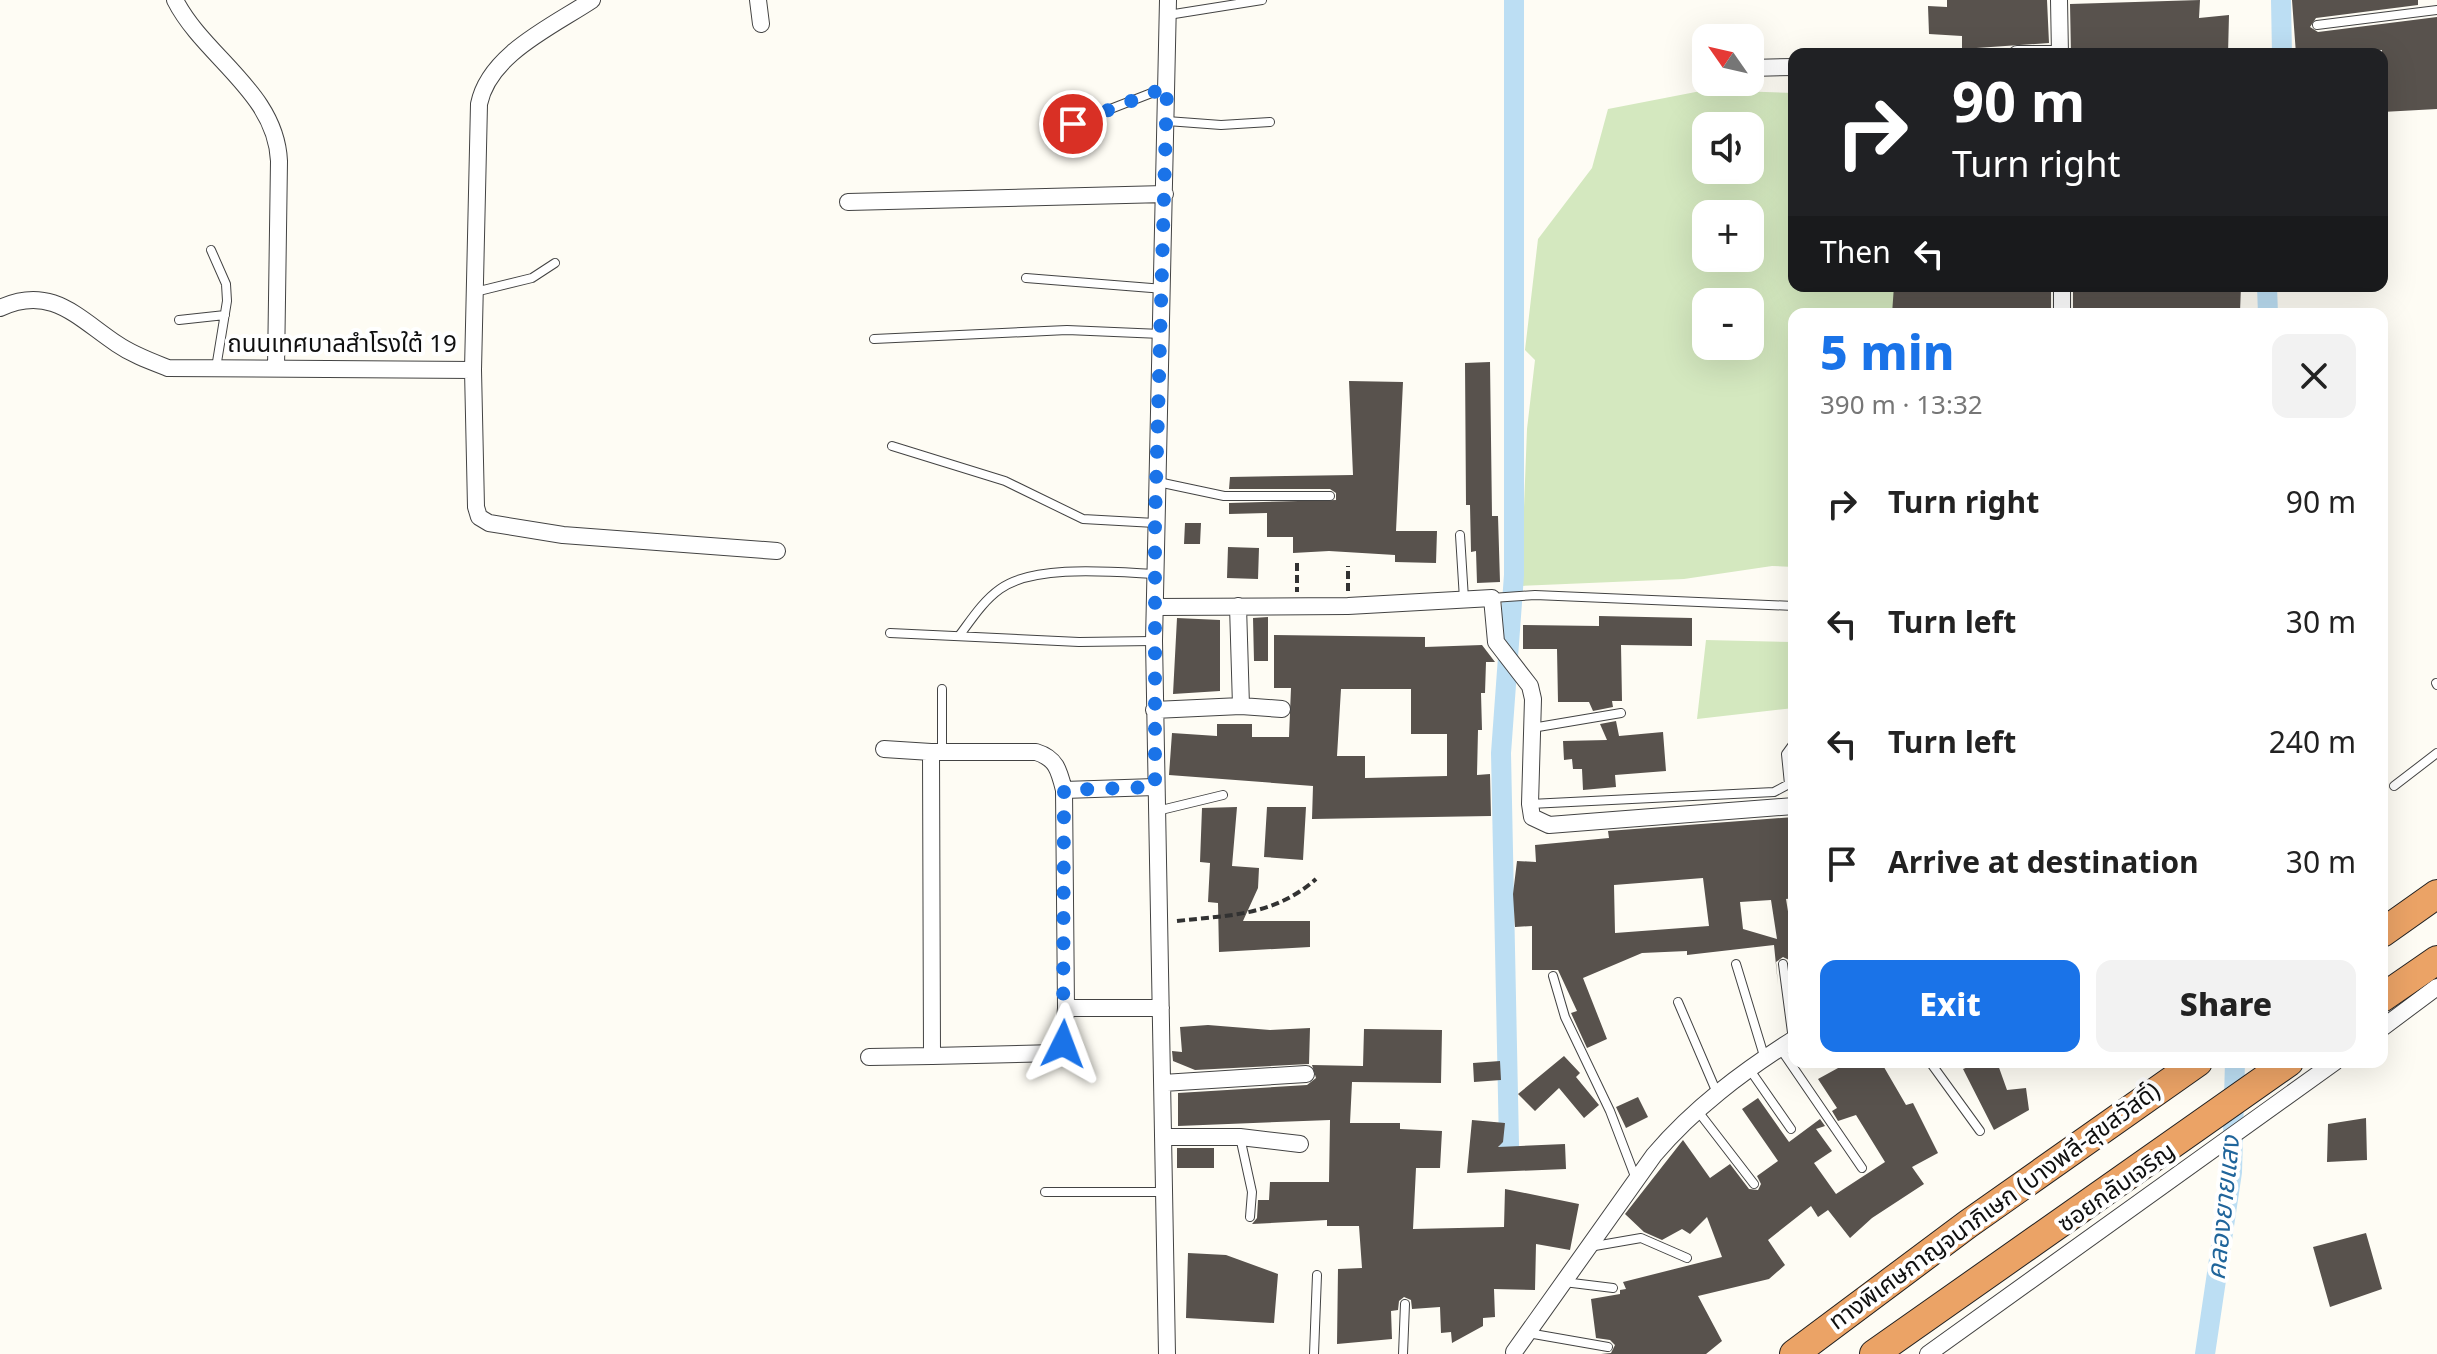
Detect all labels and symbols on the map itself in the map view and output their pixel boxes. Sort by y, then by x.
north arrow [1692,24,1764,96]
pin [1039,90,1107,158]
street label: ถนนเทศบาลสำโรงใต้ 19 [227,327,457,363]
position arrow [1021,1002,1105,1086]
street label: ทางพิเศษกาญจนาภิเษก (บางพลี-สุขสวัสดิ์) [1822,1074,2168,1340]
water label: คลองยายแสง [2197,1133,2252,1282]
street label: ซอยกลับเจริญ [2051,1134,2183,1242]

